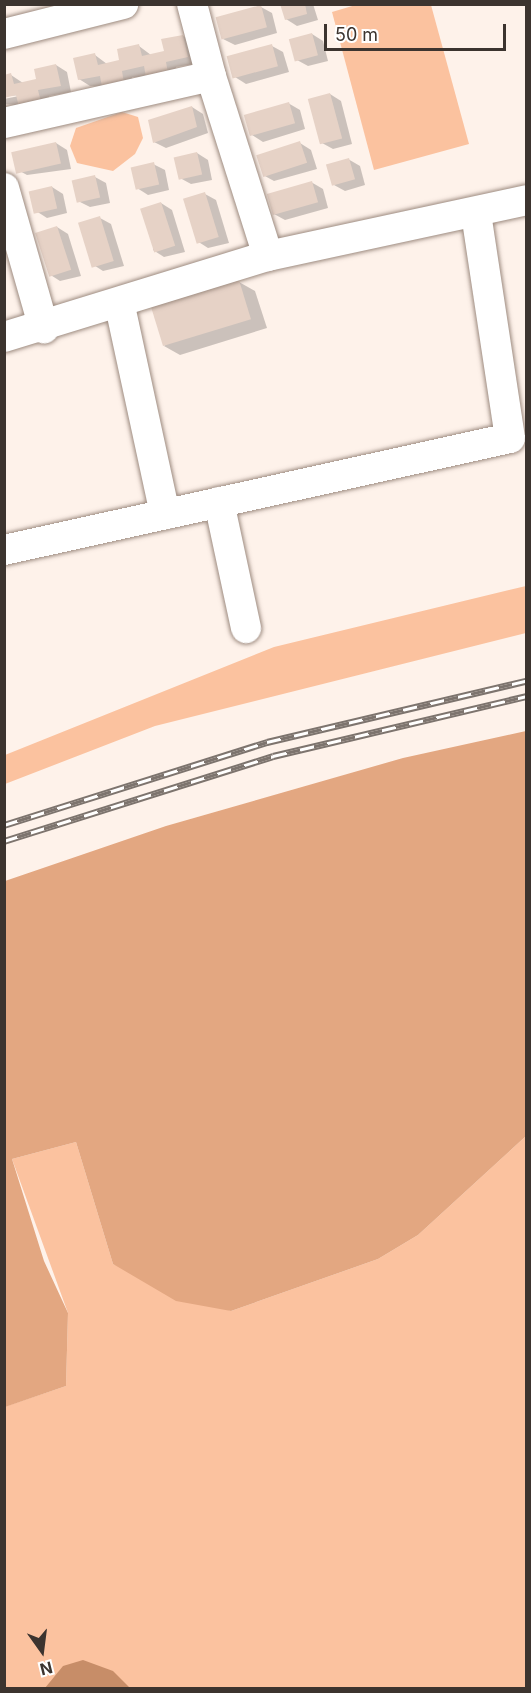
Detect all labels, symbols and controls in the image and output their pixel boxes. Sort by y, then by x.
scale bar [327,12,508,50]
text: 50 m [335,24,378,45]
north arrow [12,1621,72,1681]
text: N [38,1657,55,1680]

